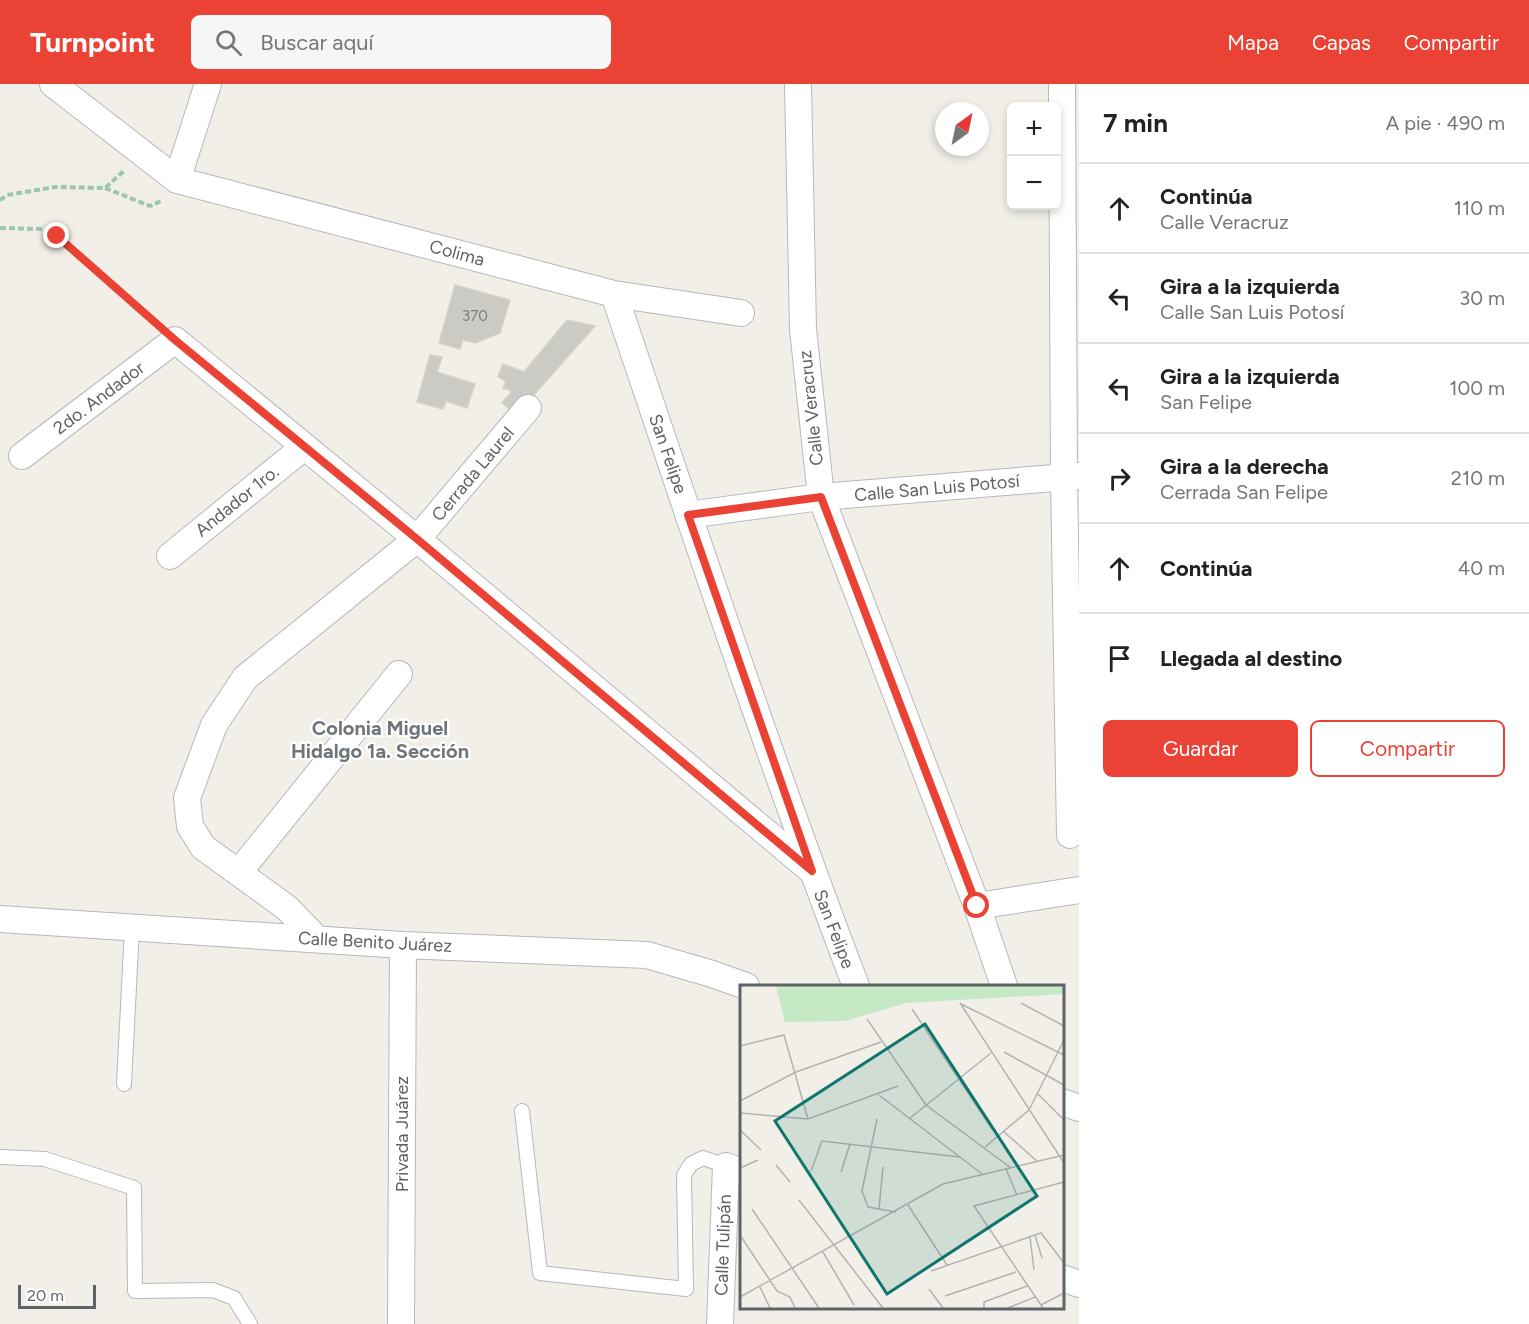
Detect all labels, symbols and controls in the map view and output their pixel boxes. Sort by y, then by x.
search box [191,15,611,69]
text: Turnpoint [30,25,155,59]
icon: search [212,26,245,59]
text: Buscar aquí [260,29,374,56]
text: Mapa [1227,30,1279,55]
text: Capas [1312,30,1371,55]
text: Compartir [1404,30,1499,55]
north arrow [935,102,989,156]
map controls [1007,102,1061,210]
button: + [1007,102,1061,156]
text: 7 min [1103,107,1168,139]
text: A pie · 490 m [1386,111,1505,135]
button: − [1007,156,1061,210]
text: Continúa [1160,183,1253,210]
icon: ahead [1103,192,1136,225]
text: 110 m [1454,196,1505,220]
text: Calle Veracruz [1160,210,1289,234]
route end [43,222,69,248]
street label: Colima [427,235,487,271]
text: Gira a la izquierda [1160,273,1340,300]
icon: left [1103,282,1136,315]
text: 30 m [1459,286,1505,310]
text: Calle San Luis Potosí [1160,300,1344,324]
house number: 370 [462,307,488,325]
street label: Calle Veracruz [794,349,828,467]
street label: 2do. Andador [49,357,149,439]
text: Gira a la izquierda [1160,363,1340,390]
icon: left [1103,372,1136,405]
text: 100 m [1449,376,1505,400]
text: San Felipe [1160,390,1252,414]
street label: San Felipe [644,411,692,497]
street label: Cerrada Laurel [427,422,519,526]
text: Gira a la derecha [1160,453,1329,480]
street label: Andador 1ro. [191,461,283,541]
icon: right [1103,462,1136,495]
text: 210 m [1451,466,1505,490]
street label: Calle San Luis Potosí [853,470,1021,506]
text: Cerrada San Felipe [1160,480,1328,504]
icon: ahead [1103,552,1136,585]
text: Continúa [1160,555,1253,582]
text: 40 m [1458,556,1505,580]
icon: arrive [1103,642,1136,675]
text: Llegada al destino [1160,645,1342,672]
district label: Colonia Miguel Hidalgo 1a. Sección [291,716,469,763]
button: Guardar [1103,720,1298,777]
button: Compartir [1310,720,1505,777]
street label: San Felipe [809,886,859,972]
route start [963,892,989,918]
street label: Calle Benito Juárez [297,927,453,957]
inset map [740,985,1064,1309]
street label: Privada Juárez [391,1076,413,1192]
street label: Calle Tulipán [710,1194,736,1296]
scale bar [18,1282,96,1310]
text: 20 m [27,1286,64,1305]

